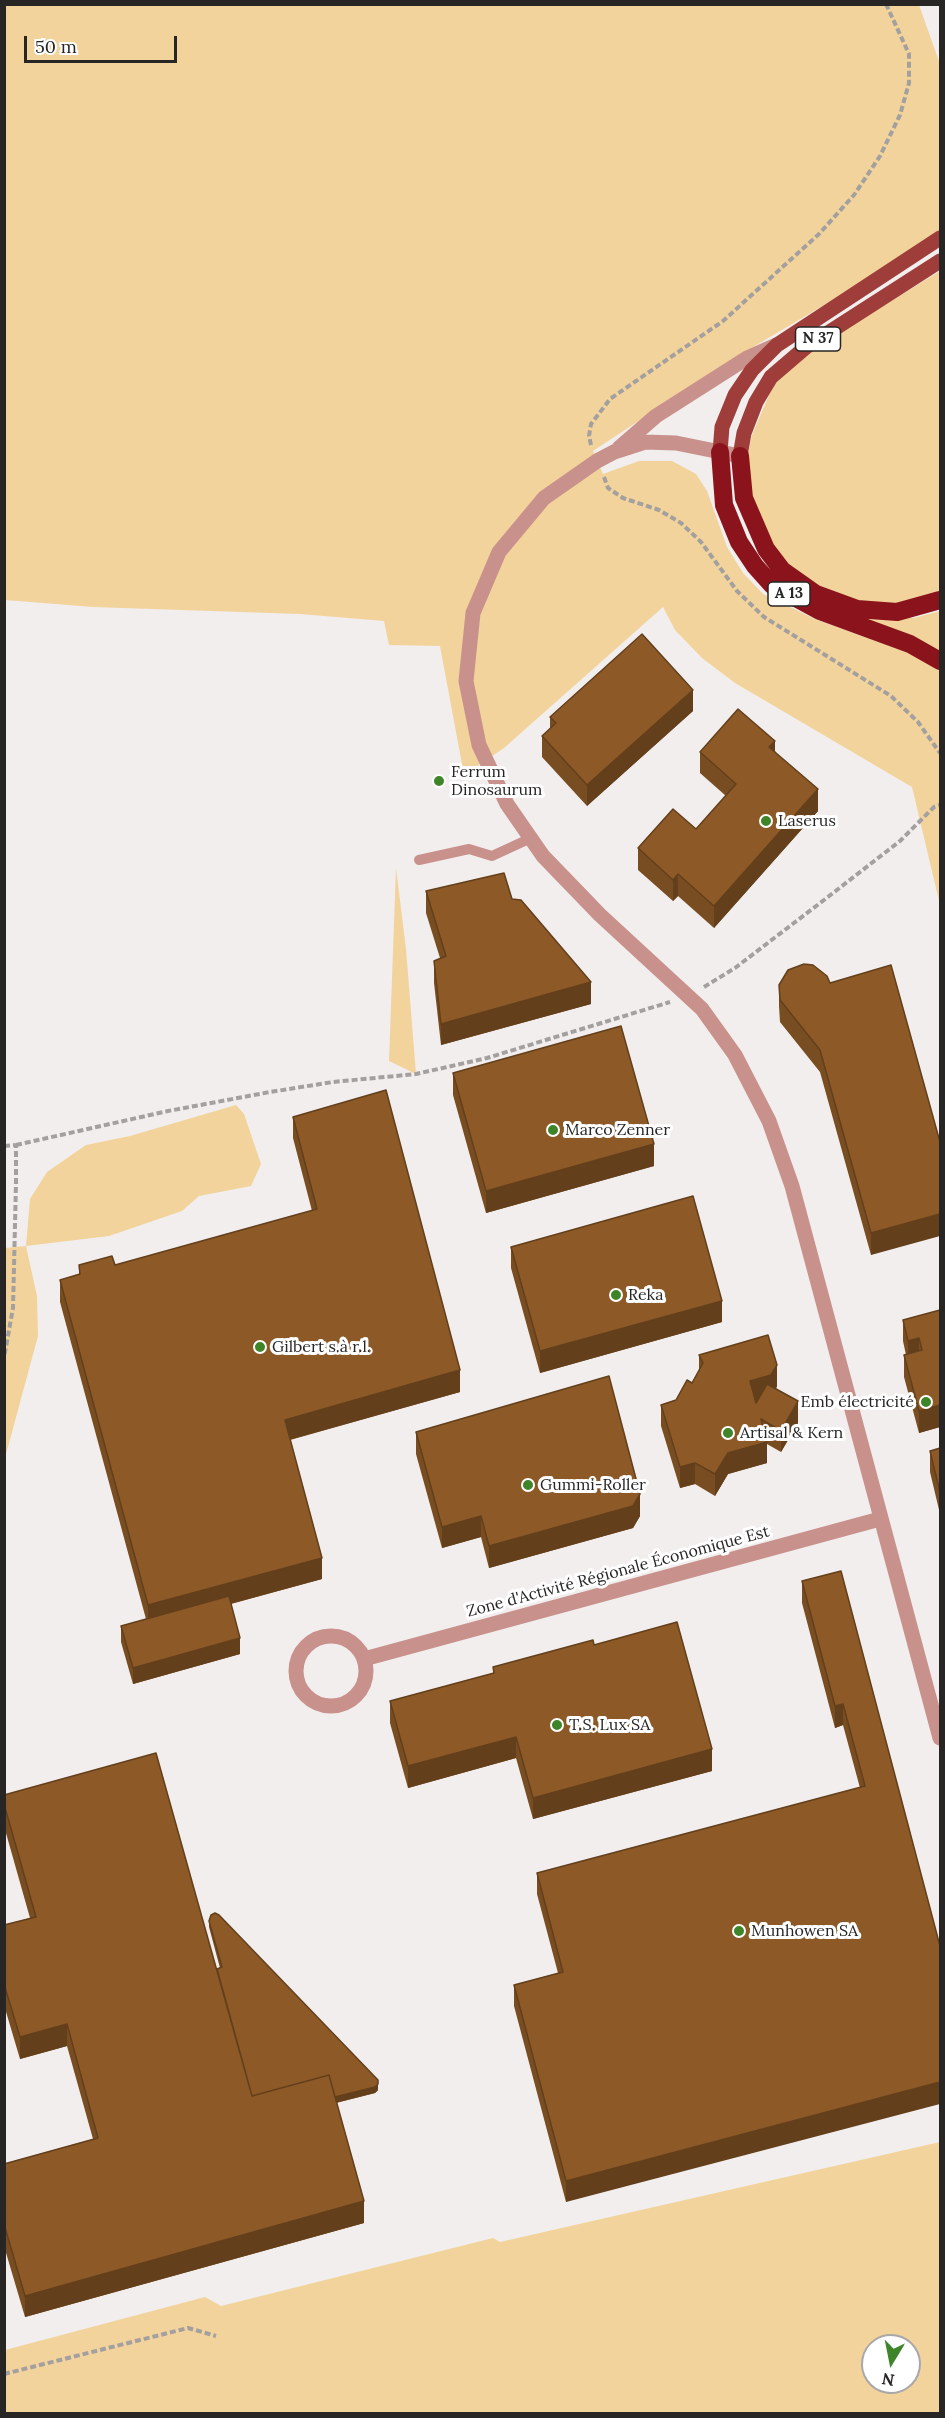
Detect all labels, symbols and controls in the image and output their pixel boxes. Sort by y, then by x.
scale bar [27,24,180,62]
text: 50 m [35,35,77,58]
road number: N 37 [796,327,840,351]
road number: A 13 [768,582,810,606]
place label: Ferrum Dinosaurum [451,762,542,800]
marker: Ferrum Dinosaurum [432,774,446,788]
place label: Laserus [778,811,836,831]
marker: Laserus [759,814,773,828]
place label: Marco Zenner [565,1120,670,1140]
marker: Marco Zenner [546,1123,560,1137]
place label: Reka [628,1285,663,1305]
marker: Reka [609,1288,623,1302]
place label: Gilbert s.à r.l. [272,1337,371,1357]
marker: Gilbert s.à r.l. [253,1340,267,1354]
place label: Emb électricité [800,1392,914,1412]
marker: Emb électricité [919,1395,933,1409]
place label: Artisal & Kern [740,1423,843,1443]
marker: Artisal & Kern [721,1426,735,1440]
place label: Gummi-Roller [540,1475,646,1495]
marker: Gummi-Roller [521,1478,535,1492]
street label: Zone d'Activité Régionale Économique Est [465,1522,771,1622]
place label: T.S. Lux SA [569,1715,650,1735]
marker: T.S. Lux SA [550,1718,564,1732]
place label: Munhowen SA [751,1921,858,1941]
marker: Munhowen SA [732,1924,746,1938]
north arrow [861,2334,921,2394]
text: N [880,2369,896,2391]

